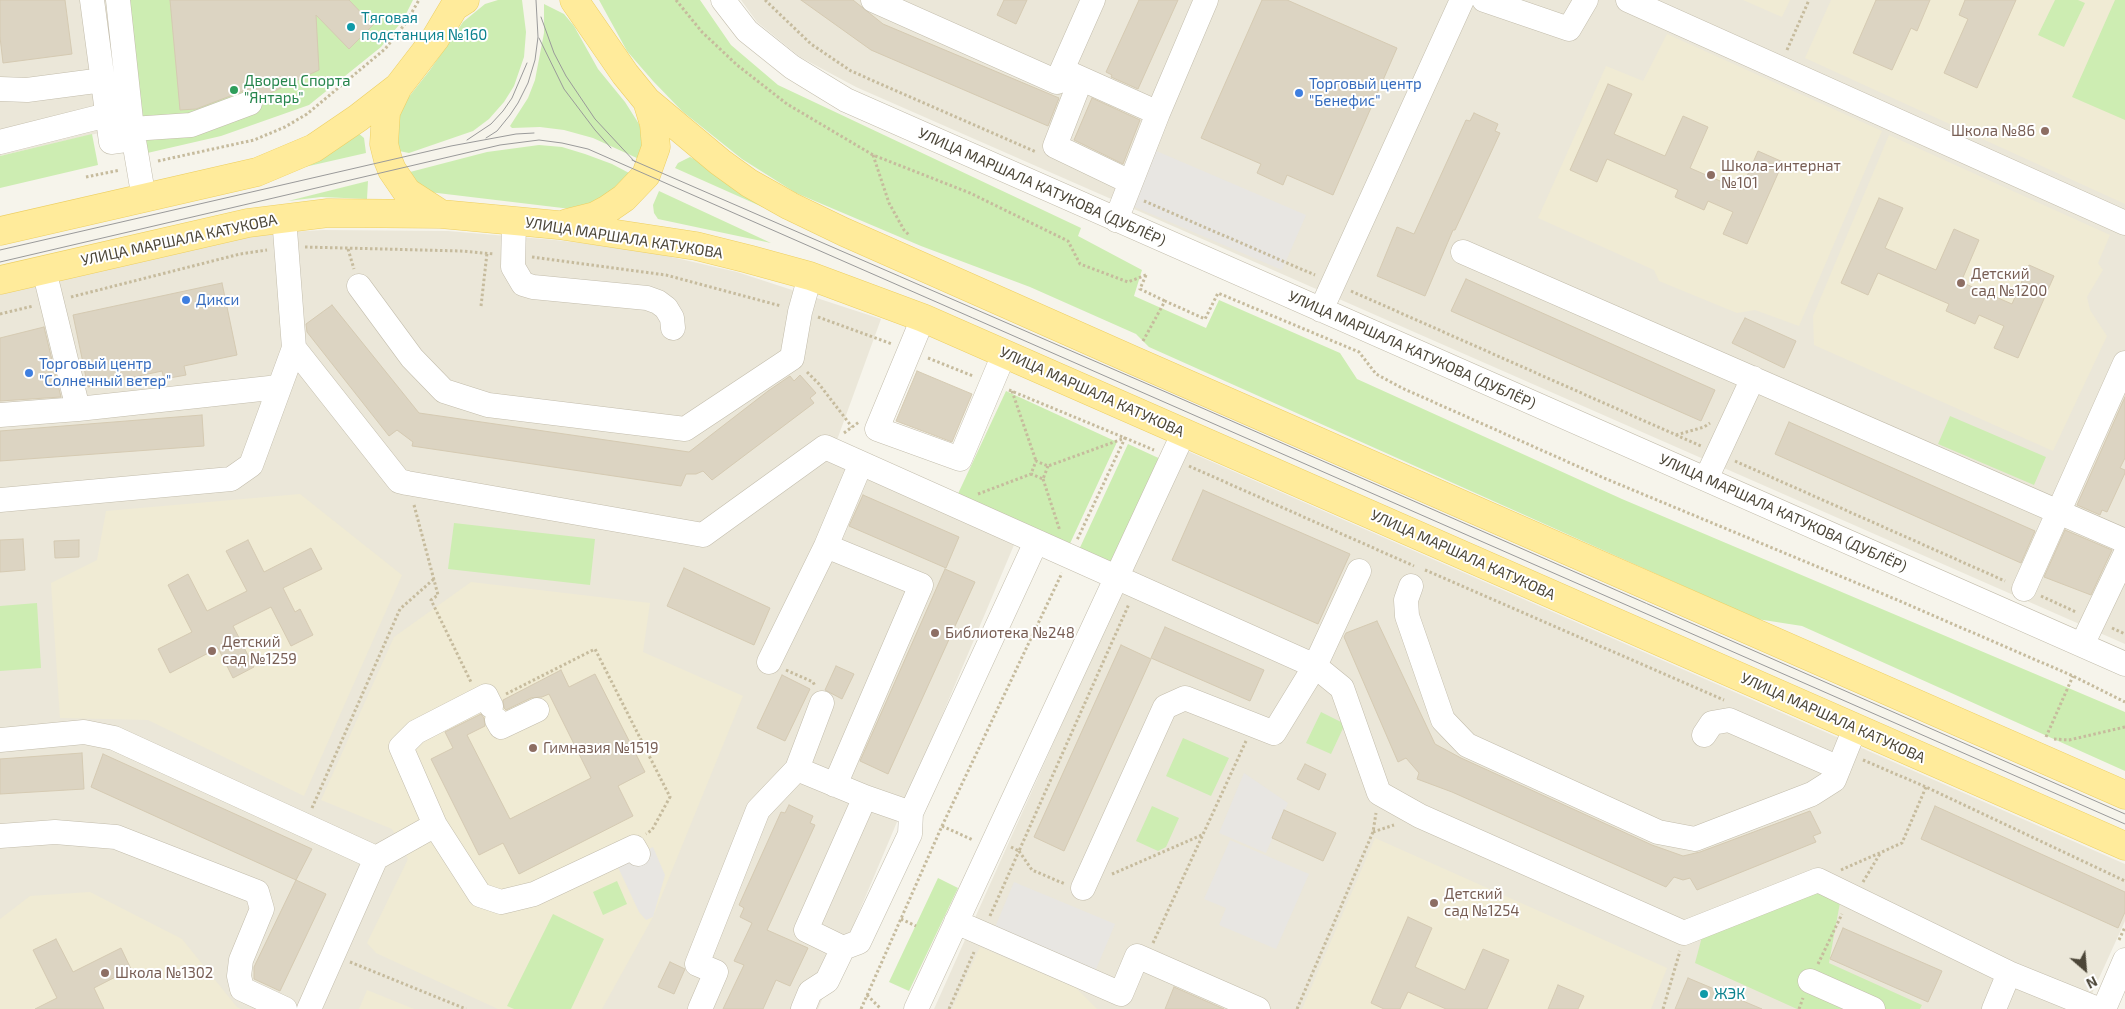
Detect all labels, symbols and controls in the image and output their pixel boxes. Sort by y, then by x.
place label: Тяговая подстанция №160 [361,9,487,44]
marker: Тяговая подстанция №160 [345,21,357,33]
place label: Дворец Спорта "Янтарь" [244,72,350,107]
place label: Торговый центр "Бенефис" [1309,75,1422,110]
marker: Дворец Спорта "Янтарь" [228,84,240,96]
marker: Торговый центр "Бенефис" [1293,87,1305,99]
place label: Школа №86 [1951,122,2035,140]
street label: УЛИЦА МАРШАЛА КАТУКОВА (ДУБЛЁР) [915,124,1169,250]
marker: Школа №86 [2039,125,2051,137]
place label: Школа-интернат №101 [1721,157,1841,192]
marker: Школа-интернат №101 [1705,169,1717,181]
street label: УЛИЦА МАРШАЛА КАТУКОВА [79,210,279,270]
street label: УЛИЦА МАРШАЛА КАТУКОВА [524,213,724,263]
place label: Детский сад №1200 [1971,265,2047,300]
marker: Детский сад №1200 [1955,277,1967,289]
street label: УЛИЦА МАРШАЛА КАТУКОВА (ДУБЛЁР) [1285,287,1539,413]
place label: Дикси [196,291,239,309]
marker: Дикси [180,294,192,306]
street label: УЛИЦА МАРШАЛА КАТУКОВА [997,343,1187,441]
place label: Торговый центр "Солнечный ветер" [39,355,171,390]
marker: Торговый центр "Солнечный ветер" [23,367,35,379]
street label: УЛИЦА МАРШАЛА КАТУКОВА (ДУБЛЁР) [1656,450,1910,576]
street label: УЛИЦА МАРШАЛА КАТУКОВА [1368,506,1558,604]
place label: Библиотека №248 [945,624,1075,642]
marker: Библиотека №248 [929,627,941,639]
place label: Детский сад №1259 [222,633,297,668]
marker: Детский сад №1259 [206,645,218,657]
street label: УЛИЦА МАРШАЛА КАТУКОВА [1738,669,1928,767]
place label: Гимназия №1519 [543,739,659,757]
marker: Гимназия №1519 [527,742,539,754]
place label: Детский сад №1254 [1444,885,1519,920]
marker: Детский сад №1254 [1428,897,1440,909]
north arrow [2060,944,2110,994]
place label: Школа №1302 [115,964,213,982]
marker: Школа №1302 [99,967,111,979]
text: N [2084,973,2100,993]
place label: ЖЭК [1714,985,1745,1003]
marker: ЖЭК [1698,988,1710,1000]

